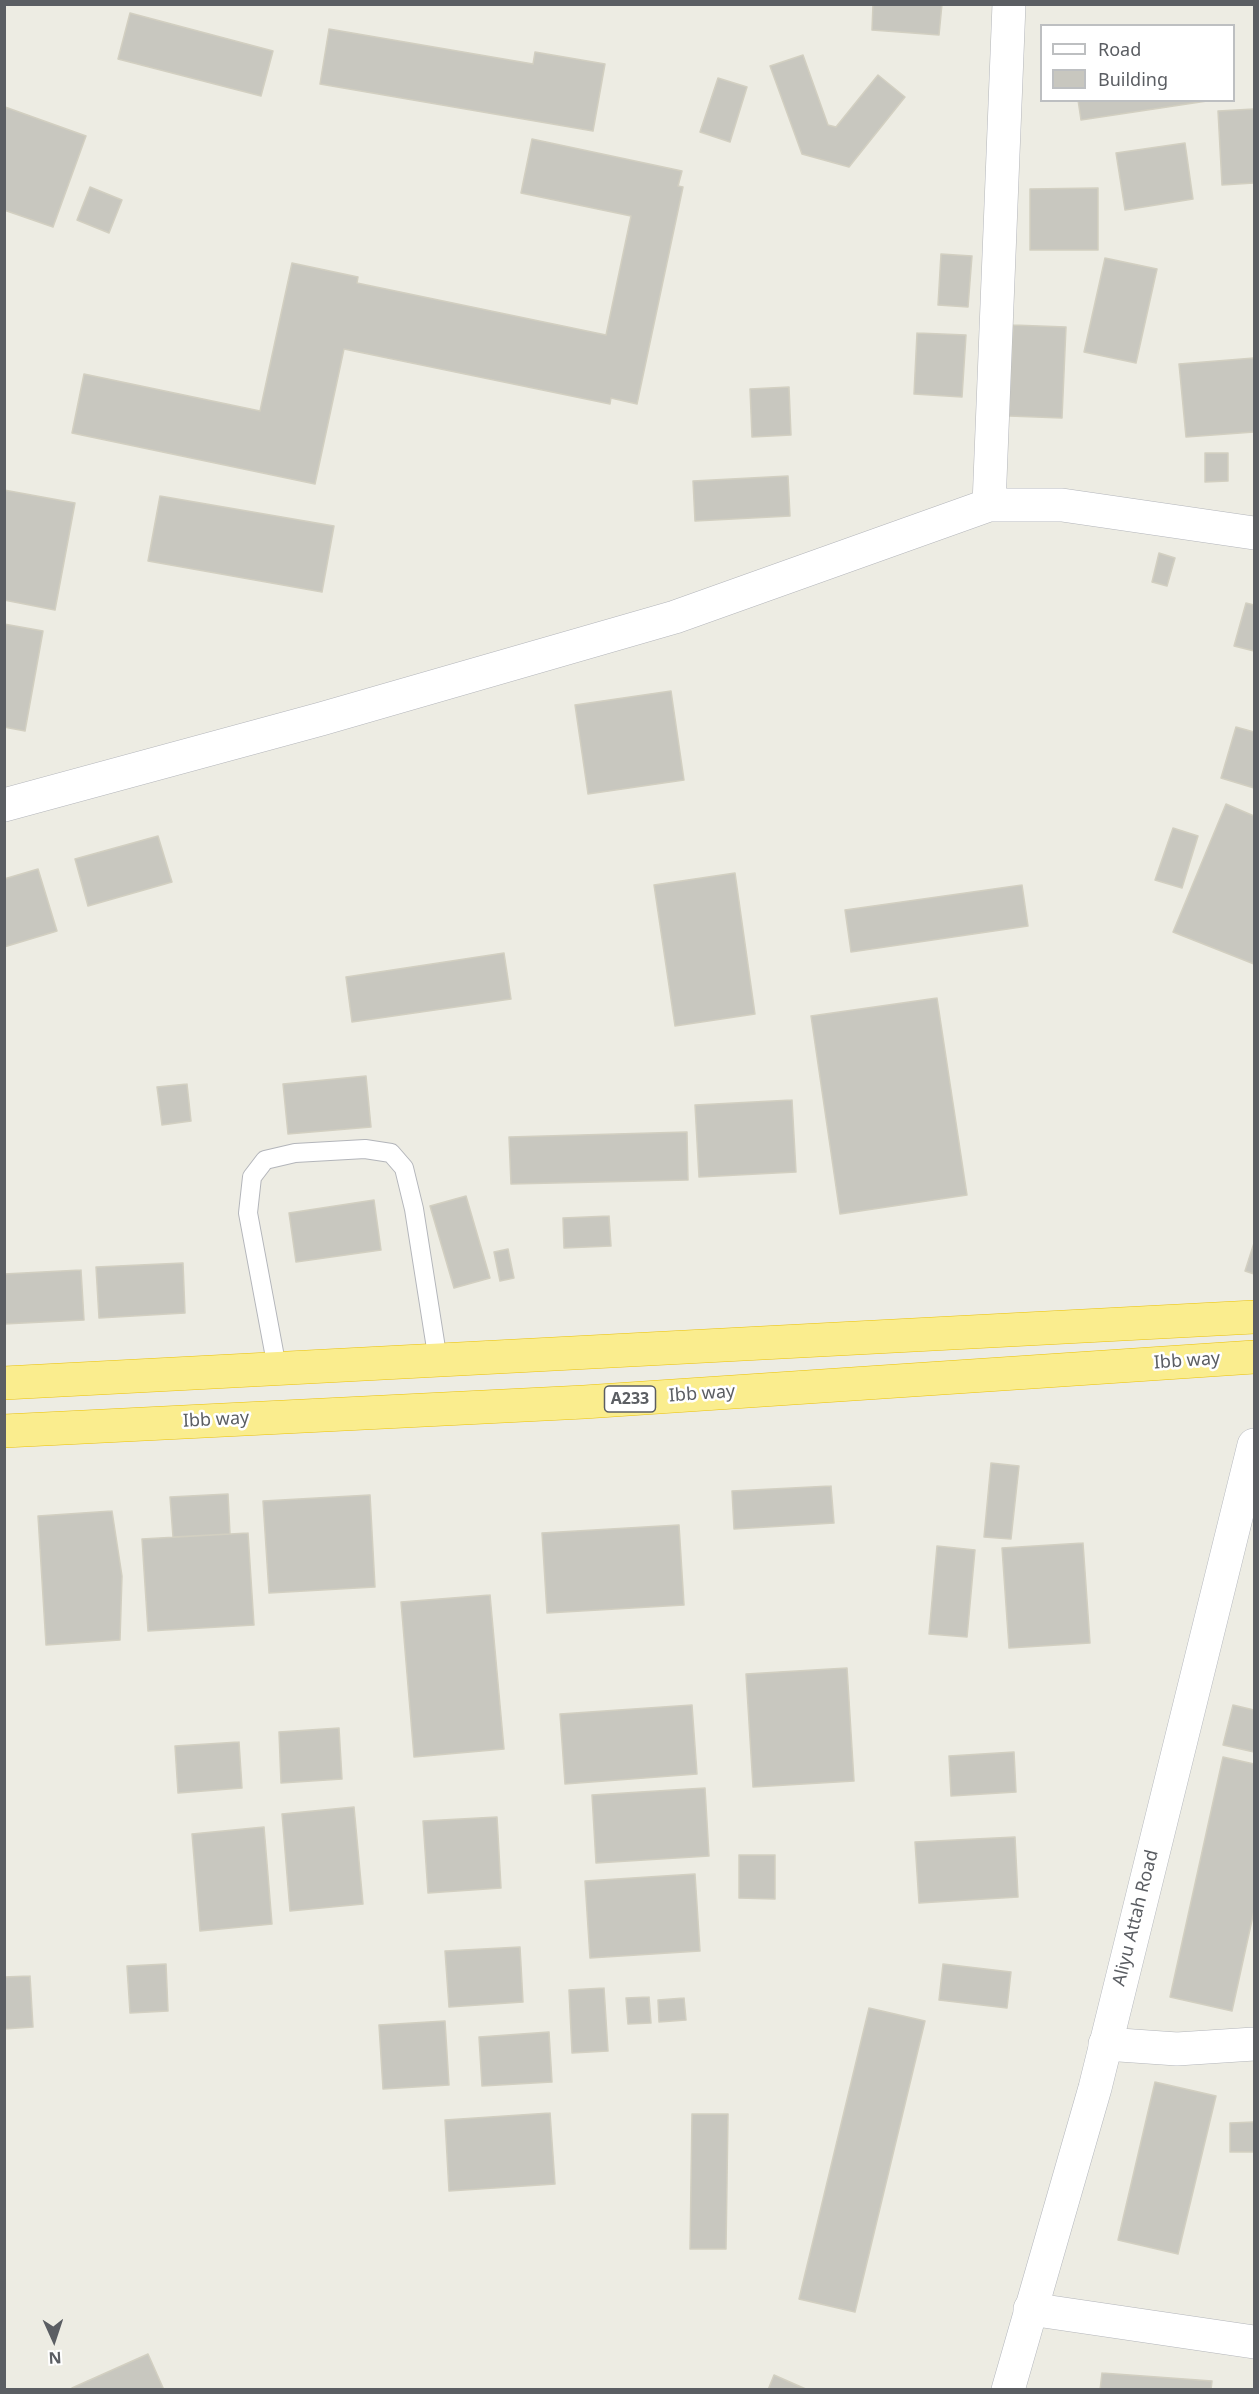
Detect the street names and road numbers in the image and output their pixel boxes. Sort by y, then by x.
street label: Ibb way [1153,1348,1221,1374]
street label: Ibb way [668,1381,736,1407]
road number: A233 [604,1386,656,1412]
street label: Ibb way [182,1407,250,1433]
street label: Aliyu Attah Road [1109,1848,1163,1988]

